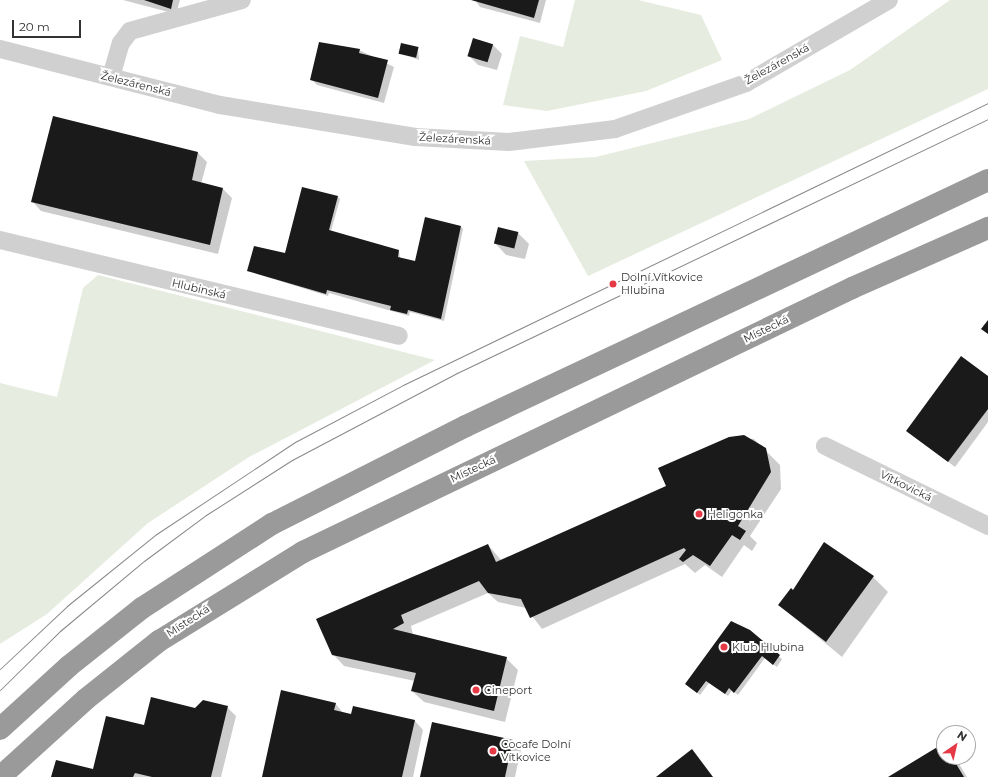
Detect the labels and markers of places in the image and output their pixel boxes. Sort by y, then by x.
place label: Dolní Vítkovice Hlubina [621,271,703,297]
marker: Dolní Vítkovice Hlubina [608,279,618,289]
place label: Heligonka [707,507,763,521]
marker: Heligonka [694,509,704,519]
place label: Klub Hlubina [732,640,804,654]
marker: Klub Hlubina [719,642,729,652]
place label: Cineport [484,683,532,697]
marker: Cineport [471,685,481,695]
place label: Cocafe Dolní Vítkovice [501,738,571,764]
marker: Cocafe Dolní Vítkovice [488,746,498,756]

